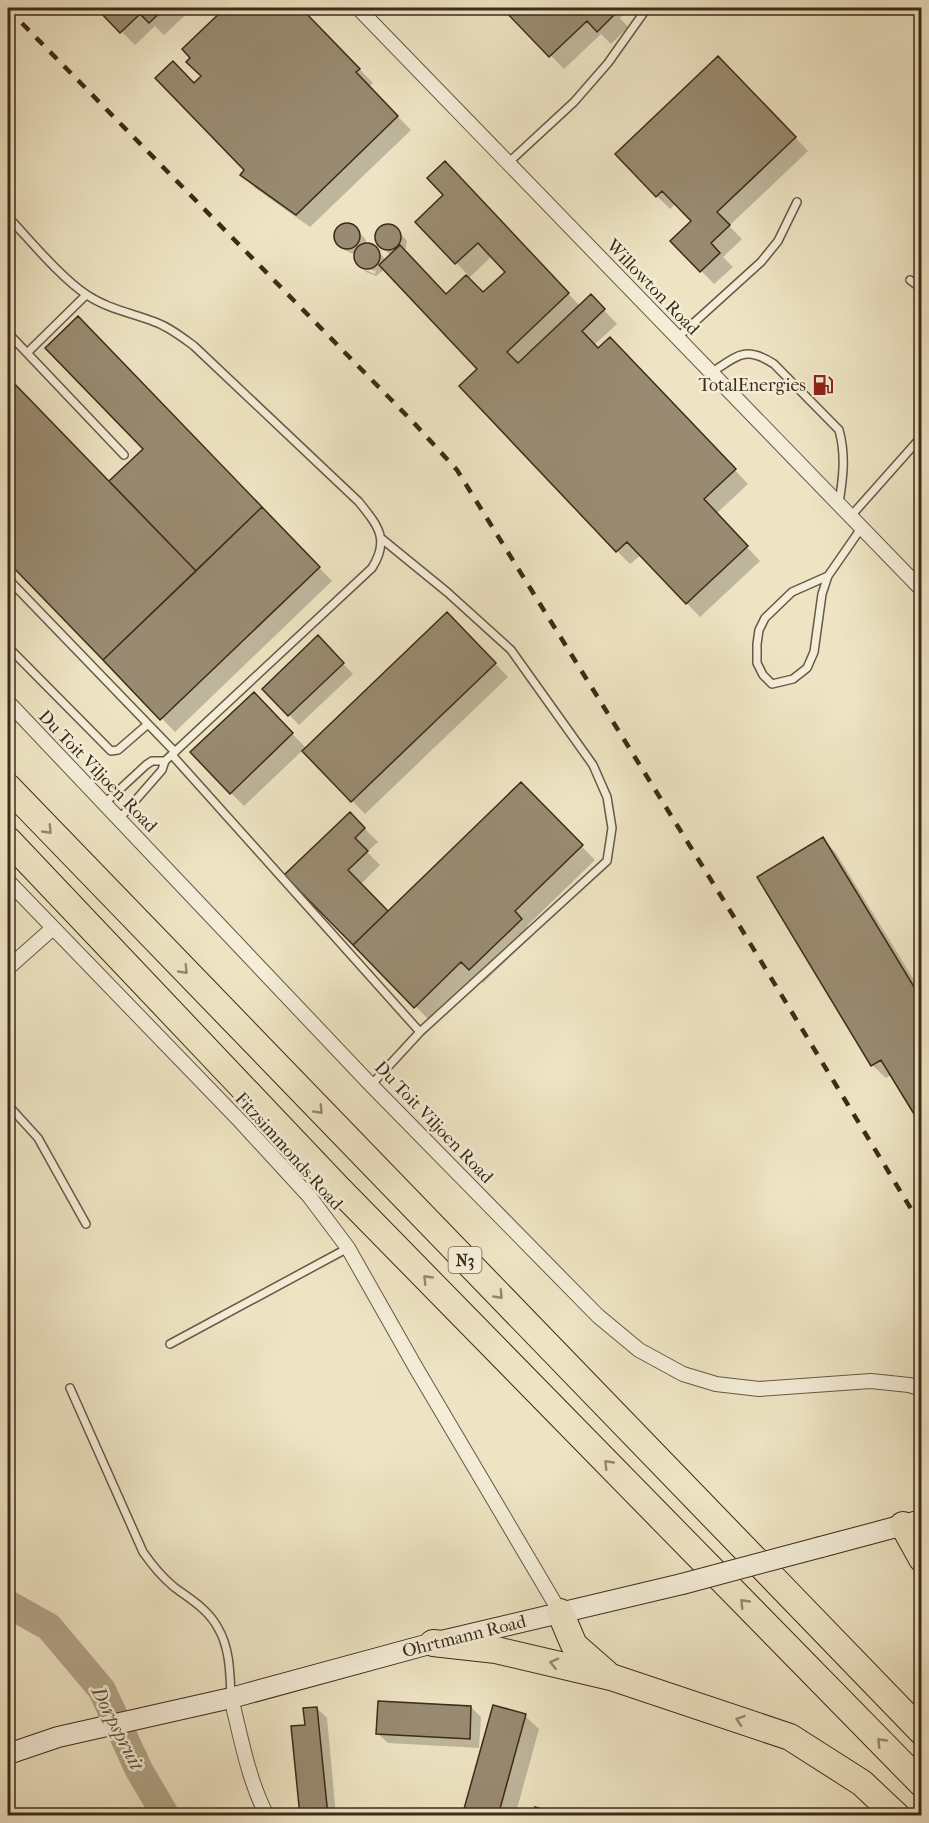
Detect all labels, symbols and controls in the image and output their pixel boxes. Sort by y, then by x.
street label: Willowton Road [601,234,704,340]
fuel station icon: TotalEnergies [811,373,835,397]
place label: TotalEnergies [698,375,806,396]
street label: Du Toit Viljoen Road [34,706,161,837]
one-way arrow [41,823,52,833]
one-way arrow [176,962,187,973]
street label: Du Toit Viljoen Road [370,1057,497,1188]
street label: Fitzsimmonds Road [230,1088,347,1215]
one-way arrow [312,1102,323,1113]
road number: N3 [448,1247,482,1273]
one-way arrow [424,1276,435,1287]
one-way arrow [491,1288,502,1299]
one-way arrow [604,1460,615,1470]
one-way arrow [741,1600,752,1611]
street label: Ohrtmann Road [400,1611,528,1662]
one-way arrow [550,1658,560,1671]
water label: Dorpspruit [86,1681,149,1776]
one-way arrow [735,1715,746,1728]
one-way arrow [877,1739,888,1750]

